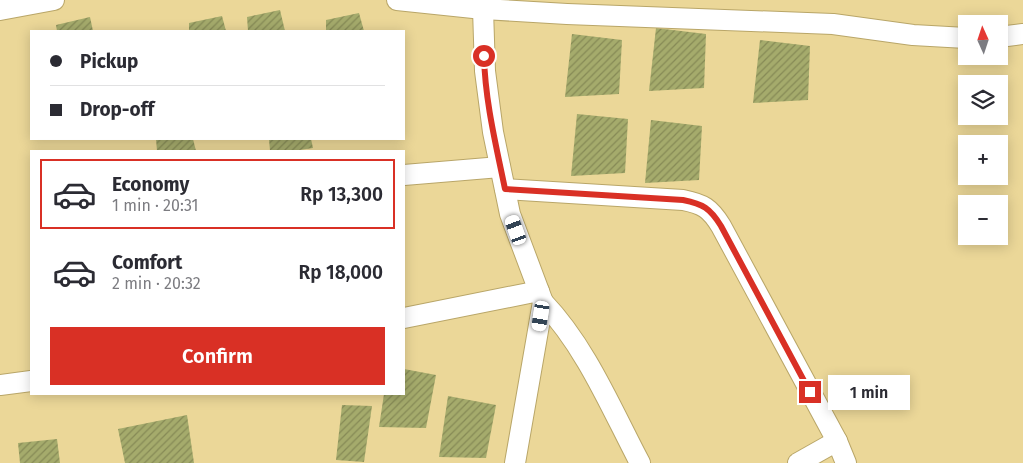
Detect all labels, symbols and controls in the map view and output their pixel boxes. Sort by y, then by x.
north arrow [958,15,1008,65]
map controls [958,15,1008,245]
route start [473,45,495,67]
text: Pickup [80,50,138,73]
button: layers [958,75,1008,125]
text: Drop-off [80,98,154,121]
button: + [958,135,1008,185]
icon: car [52,172,97,217]
text: Economy [112,173,189,196]
text: Rp 13,300 [300,183,383,206]
button: − [958,195,1008,245]
text: 1 min · 20:31 [112,196,198,215]
car [503,213,528,247]
icon: car [52,250,97,295]
text: Comfort [112,251,182,274]
text: Rp 18,000 [298,261,383,284]
text: 2 min · 20:32 [112,274,201,293]
car [531,300,550,332]
button: Confirm [50,327,385,385]
callout: 1 min [828,374,910,410]
route end [799,381,821,403]
text: 1 min [850,383,888,402]

